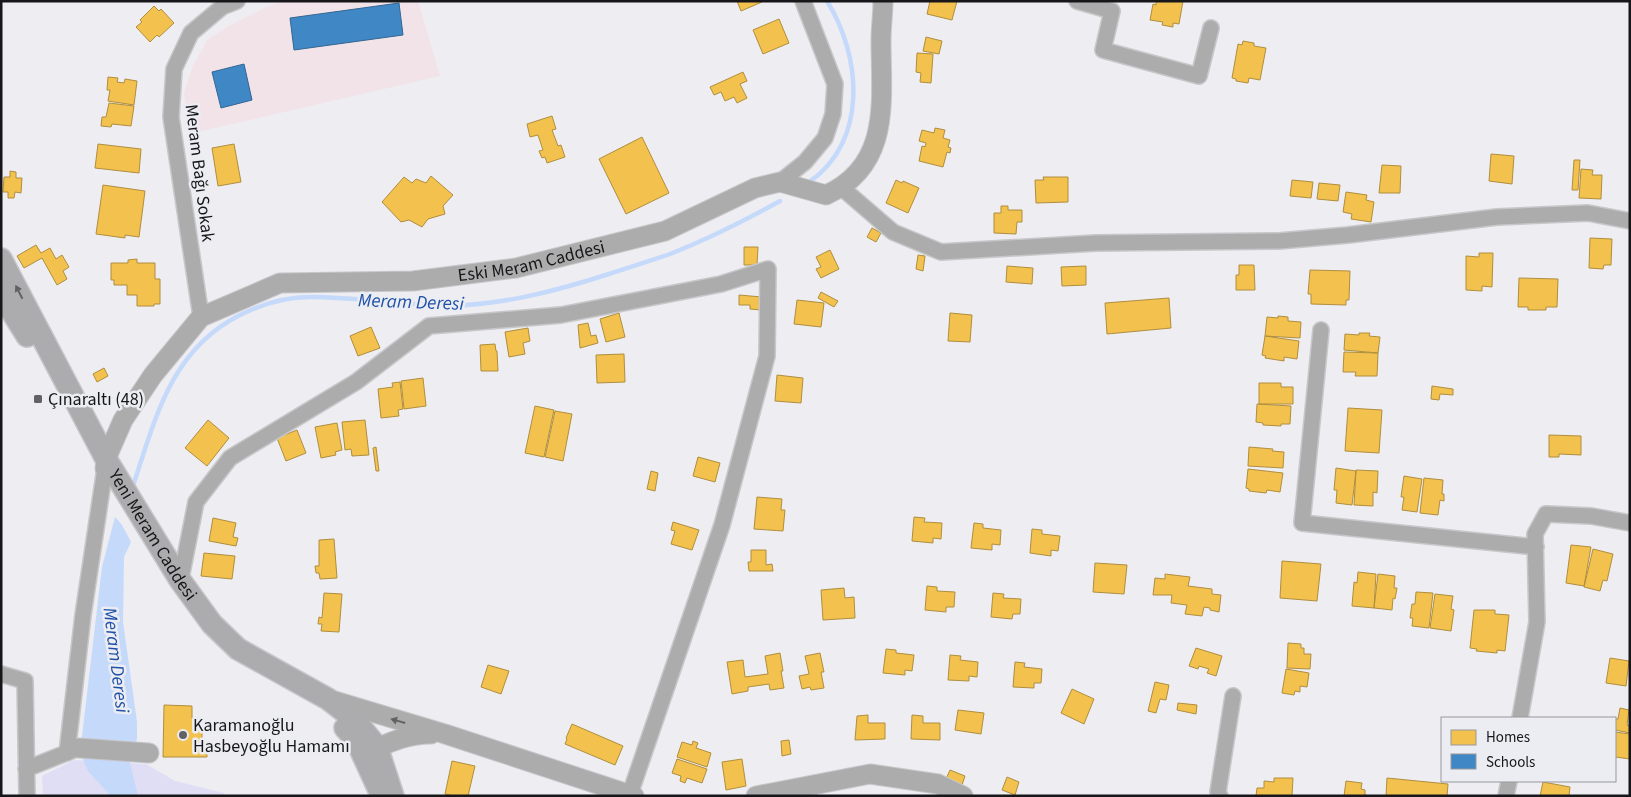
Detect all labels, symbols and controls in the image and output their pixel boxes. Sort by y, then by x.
street label: Meram Bağı Sokak [179,103,220,243]
street label: Eski Meram Caddesi [456,234,608,288]
one-way arrow [15,285,23,299]
water label: Meram Deresi [358,287,465,318]
place label: Çınaraltı (48) [48,387,144,412]
marker: Çınaraltı (48) [32,393,44,405]
street label: Yeni Meram Caddesi [102,464,203,606]
water label: Meram Deresi [96,606,135,715]
place label: Karamanoğlu Hasbeyoğlu Hamamı [193,713,350,759]
one-way arrow [390,716,405,724]
legend [1441,717,1616,782]
text: Homes [1486,727,1530,748]
marker: Karamanoğlu Hasbeyoğlu Hamamı [177,729,189,741]
text: Schools [1486,752,1535,773]

